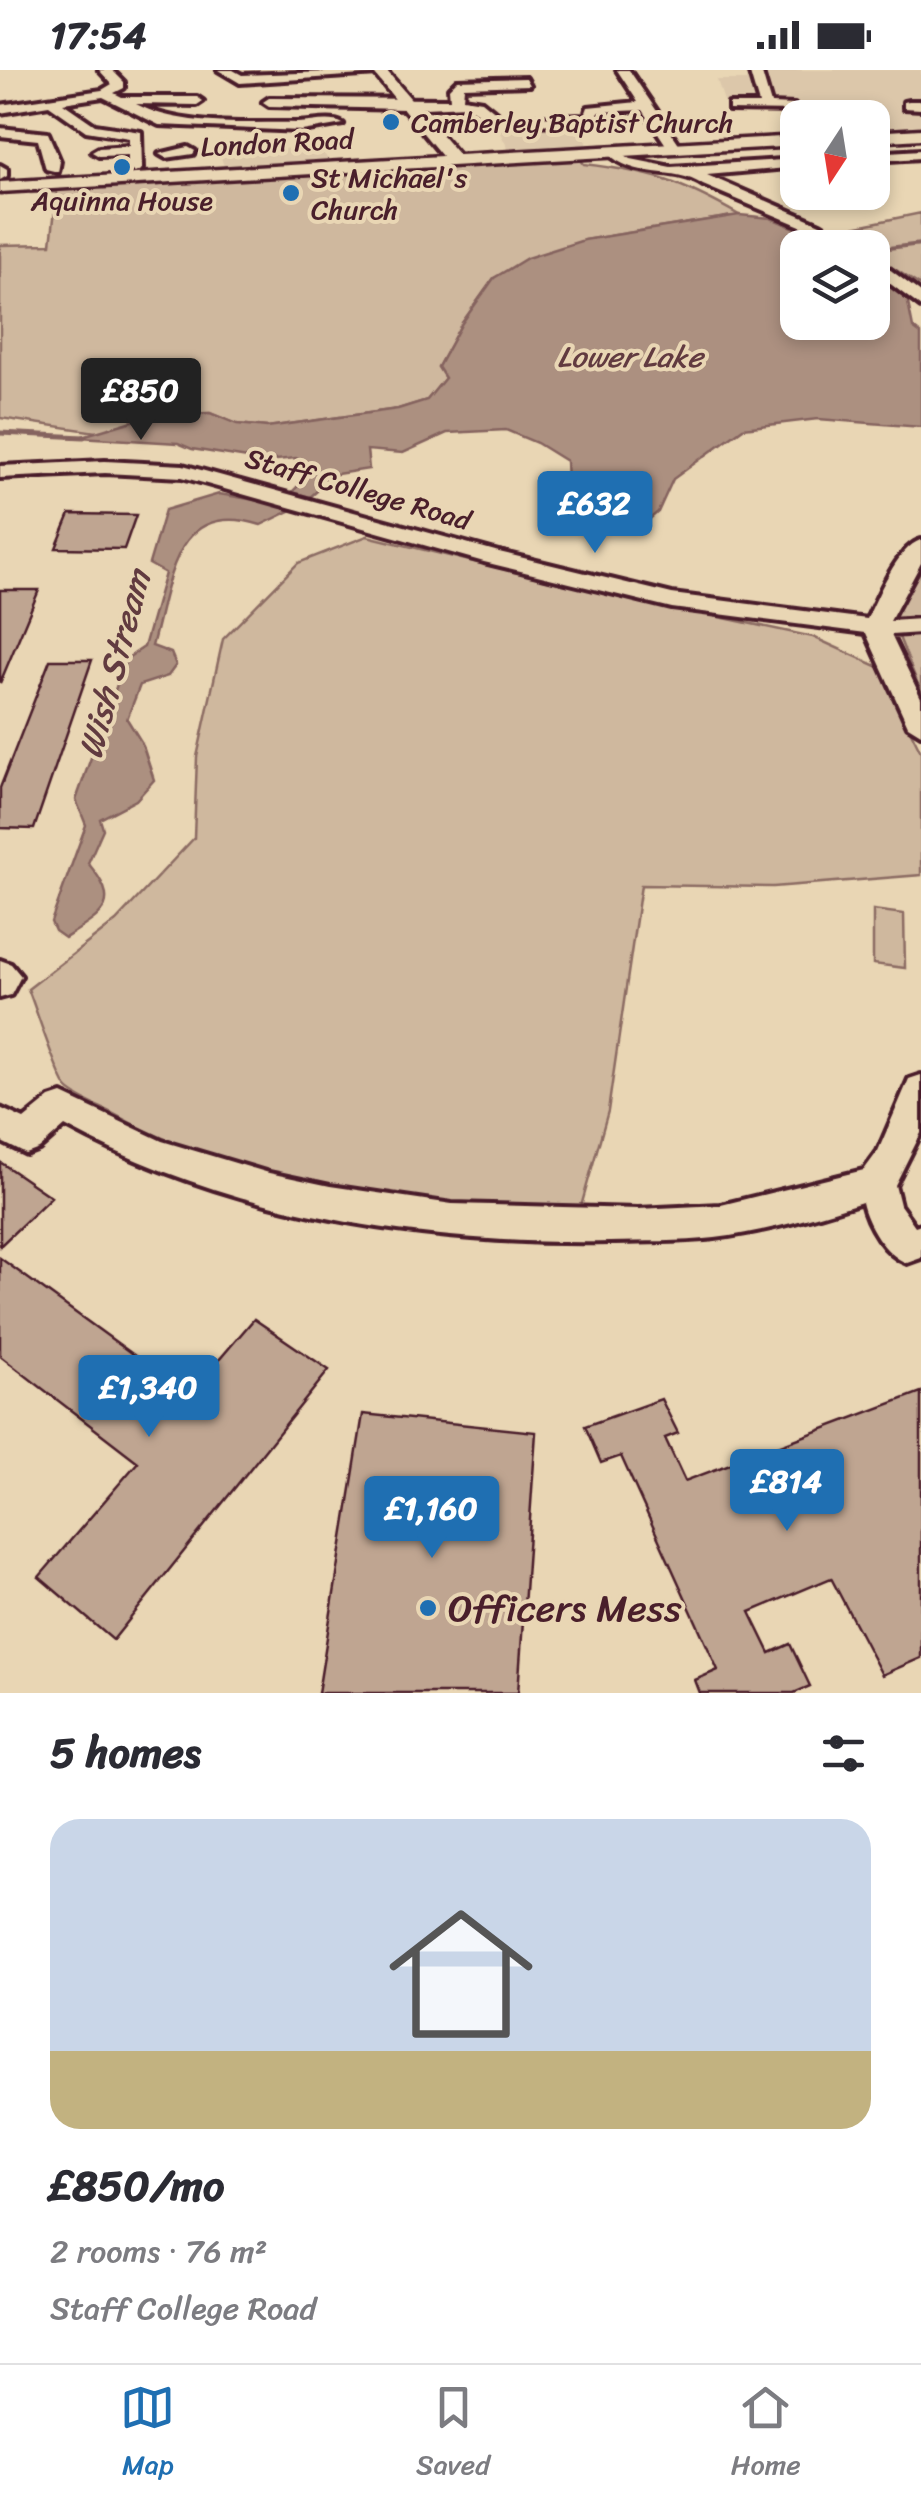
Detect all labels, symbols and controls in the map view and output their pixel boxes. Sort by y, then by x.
text: 17:54 [50,2,146,69]
place label: Camberley Baptist Church [411,98,733,147]
north arrow [780,100,890,210]
map controls [780,100,890,340]
marker: Camberley Baptist Church [380,111,402,133]
street label: London Road [199,114,357,171]
place label: St Michael's Church [311,153,467,234]
marker: Aquinna House [111,156,133,178]
place label: Aquinna House [30,176,213,225]
marker: St Michael's Church [280,182,302,204]
button: layers [780,230,890,340]
water label: Lower Lake [557,330,705,384]
pin: £850 [82,358,200,443]
text: £850 [103,362,179,419]
street label: Staff College Road [239,433,479,545]
pin: £632 [536,471,654,556]
text: £632 [559,475,631,532]
water label: Wish Stream [59,560,170,765]
pin: £1,340 [68,1355,230,1440]
text: £1,340 [100,1359,198,1416]
pin: £814 [728,1449,846,1534]
text: £814 [752,1453,822,1510]
pin: £1,160 [351,1476,513,1561]
text: £1,160 [386,1480,478,1537]
place label: Officers Mess [448,1575,682,1642]
marker: Officers Mess [417,1597,439,1619]
text: 5 homes [50,1716,201,1790]
icon: filters [816,1726,871,1781]
icon: home [371,1884,551,2064]
text: £850/mo [50,2149,224,2223]
text: 2 rooms · 76 m² [50,2223,267,2280]
text: Staff College Road [50,2280,316,2337]
tab: Map [120,2380,175,2489]
tab: Saved [416,2380,490,2489]
tab: Home [731,2380,801,2489]

